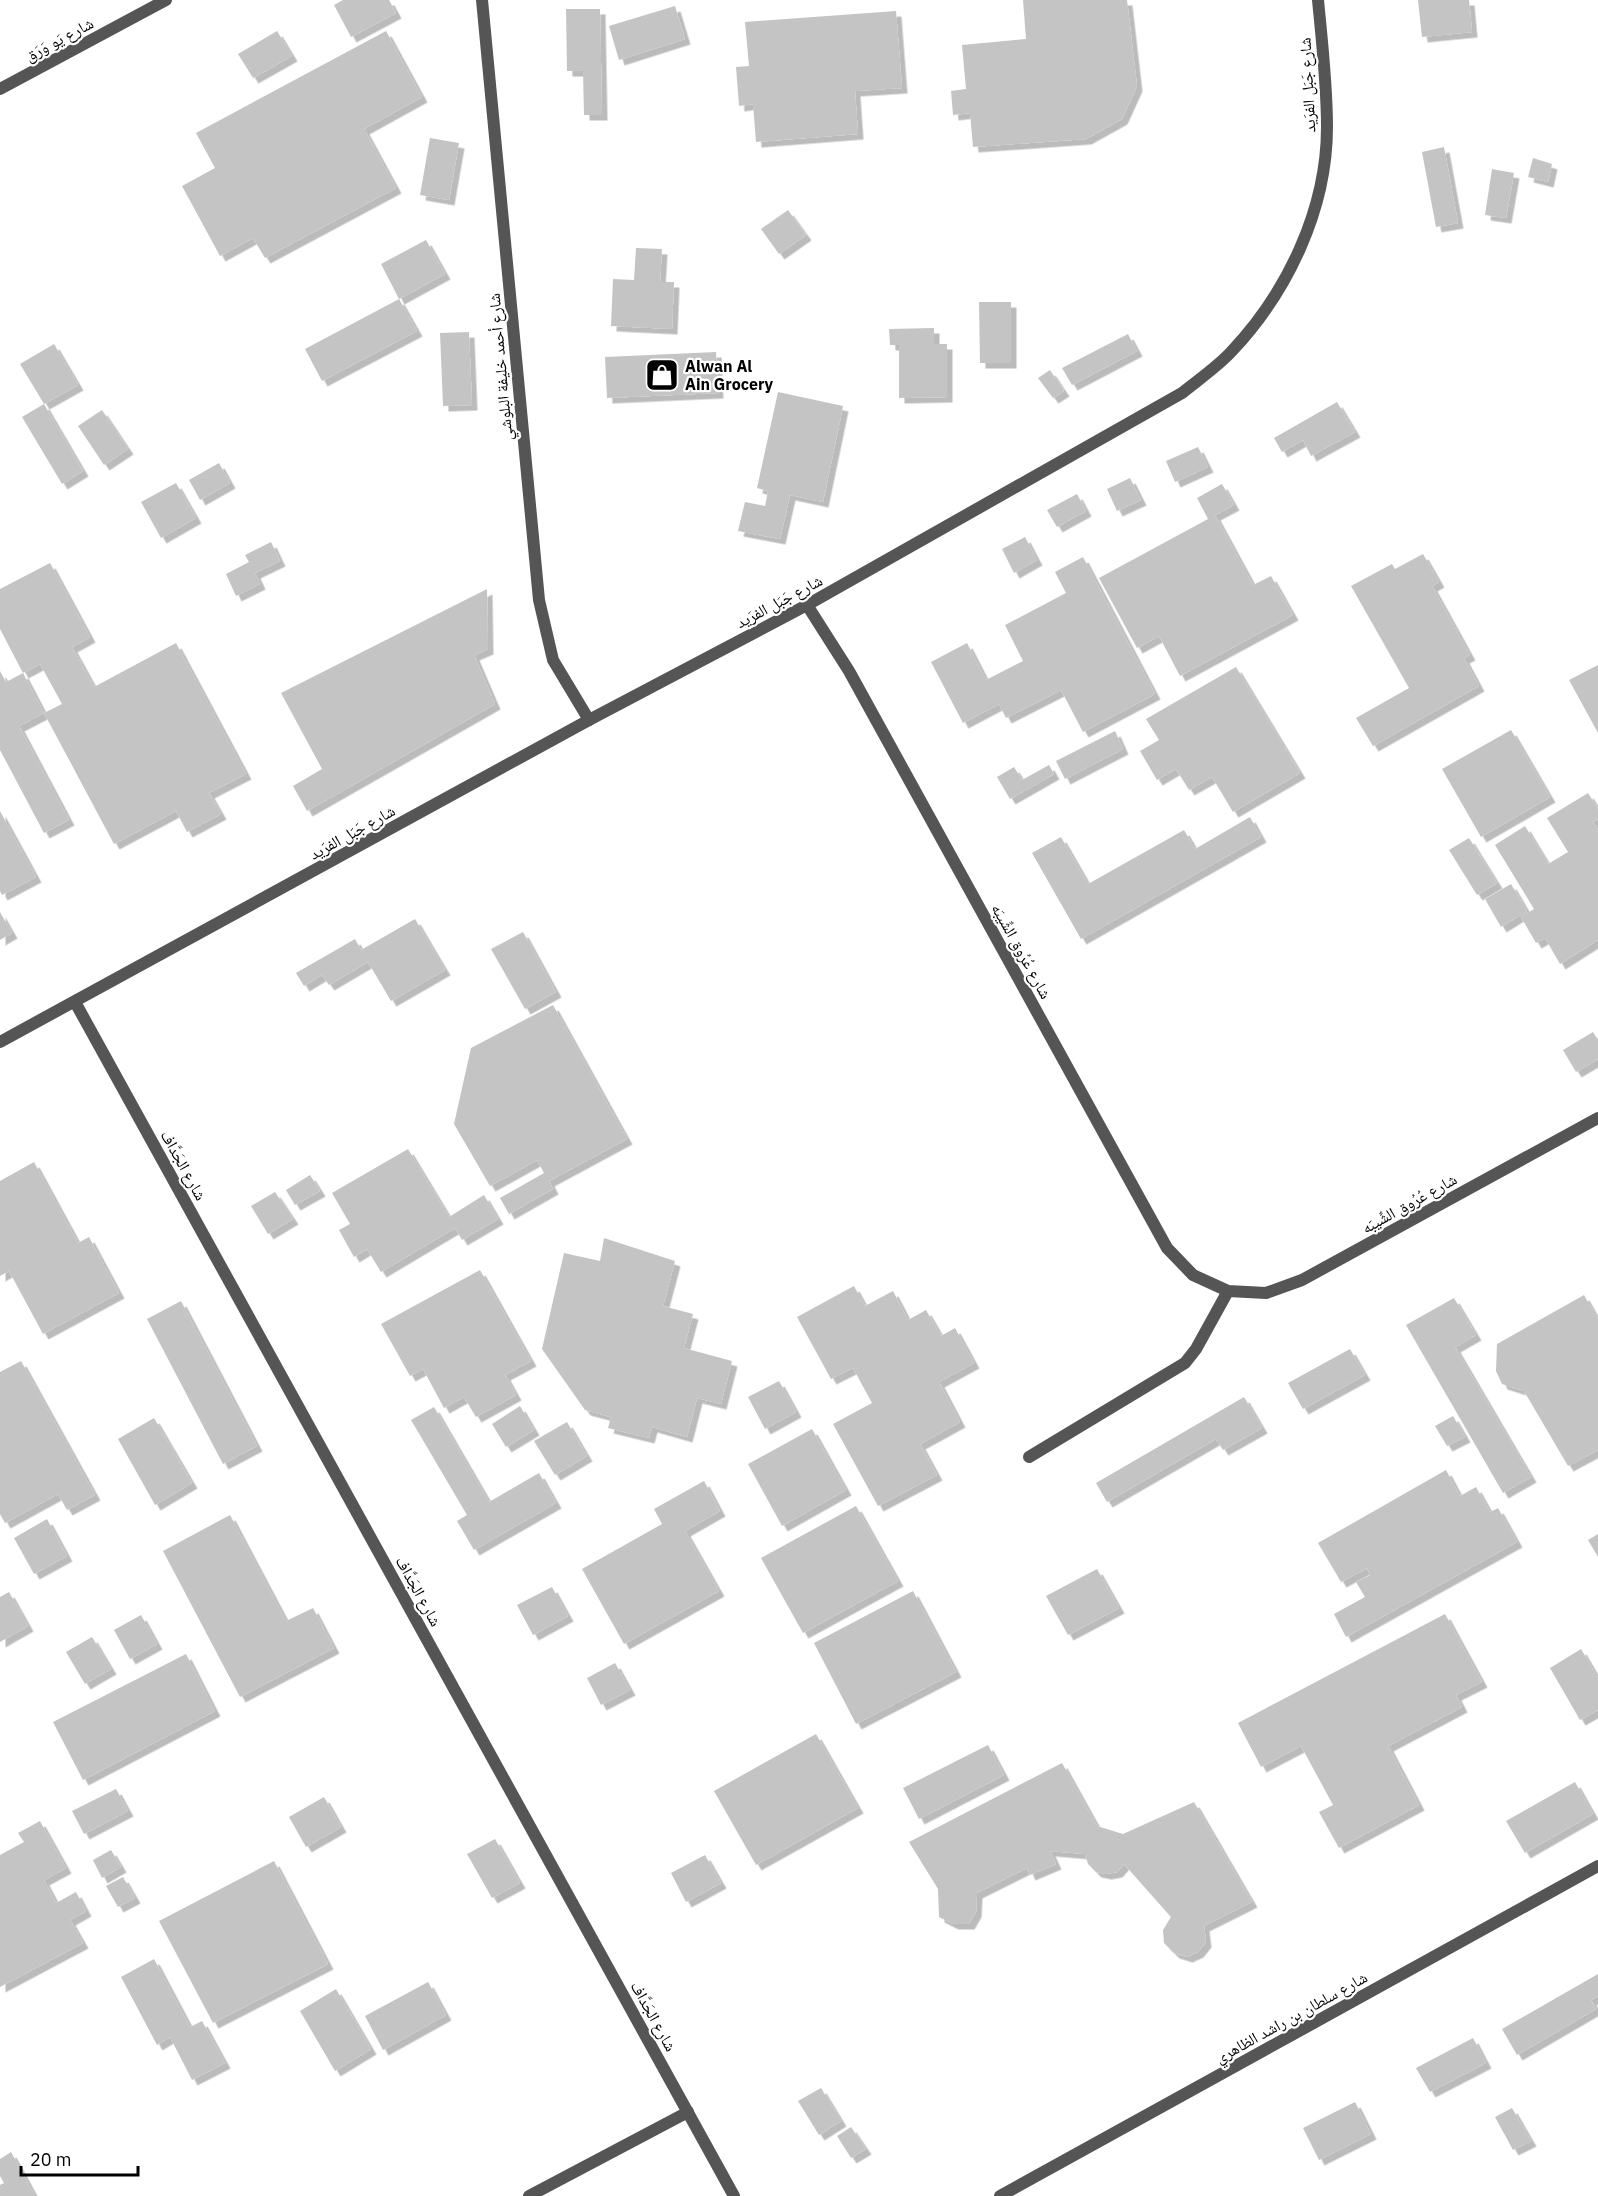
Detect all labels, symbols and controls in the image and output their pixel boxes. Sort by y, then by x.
street label: شارع يَو وَرَق [21,13,97,66]
street label: شارع جَبَل الفرَيد [1295,37,1320,133]
street label: شارع أحمد خليفة البلوشي [484,292,519,442]
place label: Alwan Al Ain Grocery [685,356,774,394]
shop icon: Alwan Al Ain Grocery [644,357,680,393]
street label: شارع جَبَل الفرَيد [732,570,826,633]
street label: شارع جَبَل الفرَيد [306,800,399,865]
street label: شارع عُرُوق الشِّيبَه [987,900,1056,1003]
street label: شارع الجَدَّاف [156,1126,211,1204]
street label: شارع عُرُوق الشِّيبَه [1358,1169,1461,1238]
street label: شارع الجَدَّاف [391,1552,446,1630]
street label: شارع سلطان بن راشد الظاهري [1211,1967,1372,2070]
street label: شارع الجَدَّاف [626,1977,681,2055]
scale bar [21,2139,138,2177]
text: 20 m [30,2148,72,2171]

